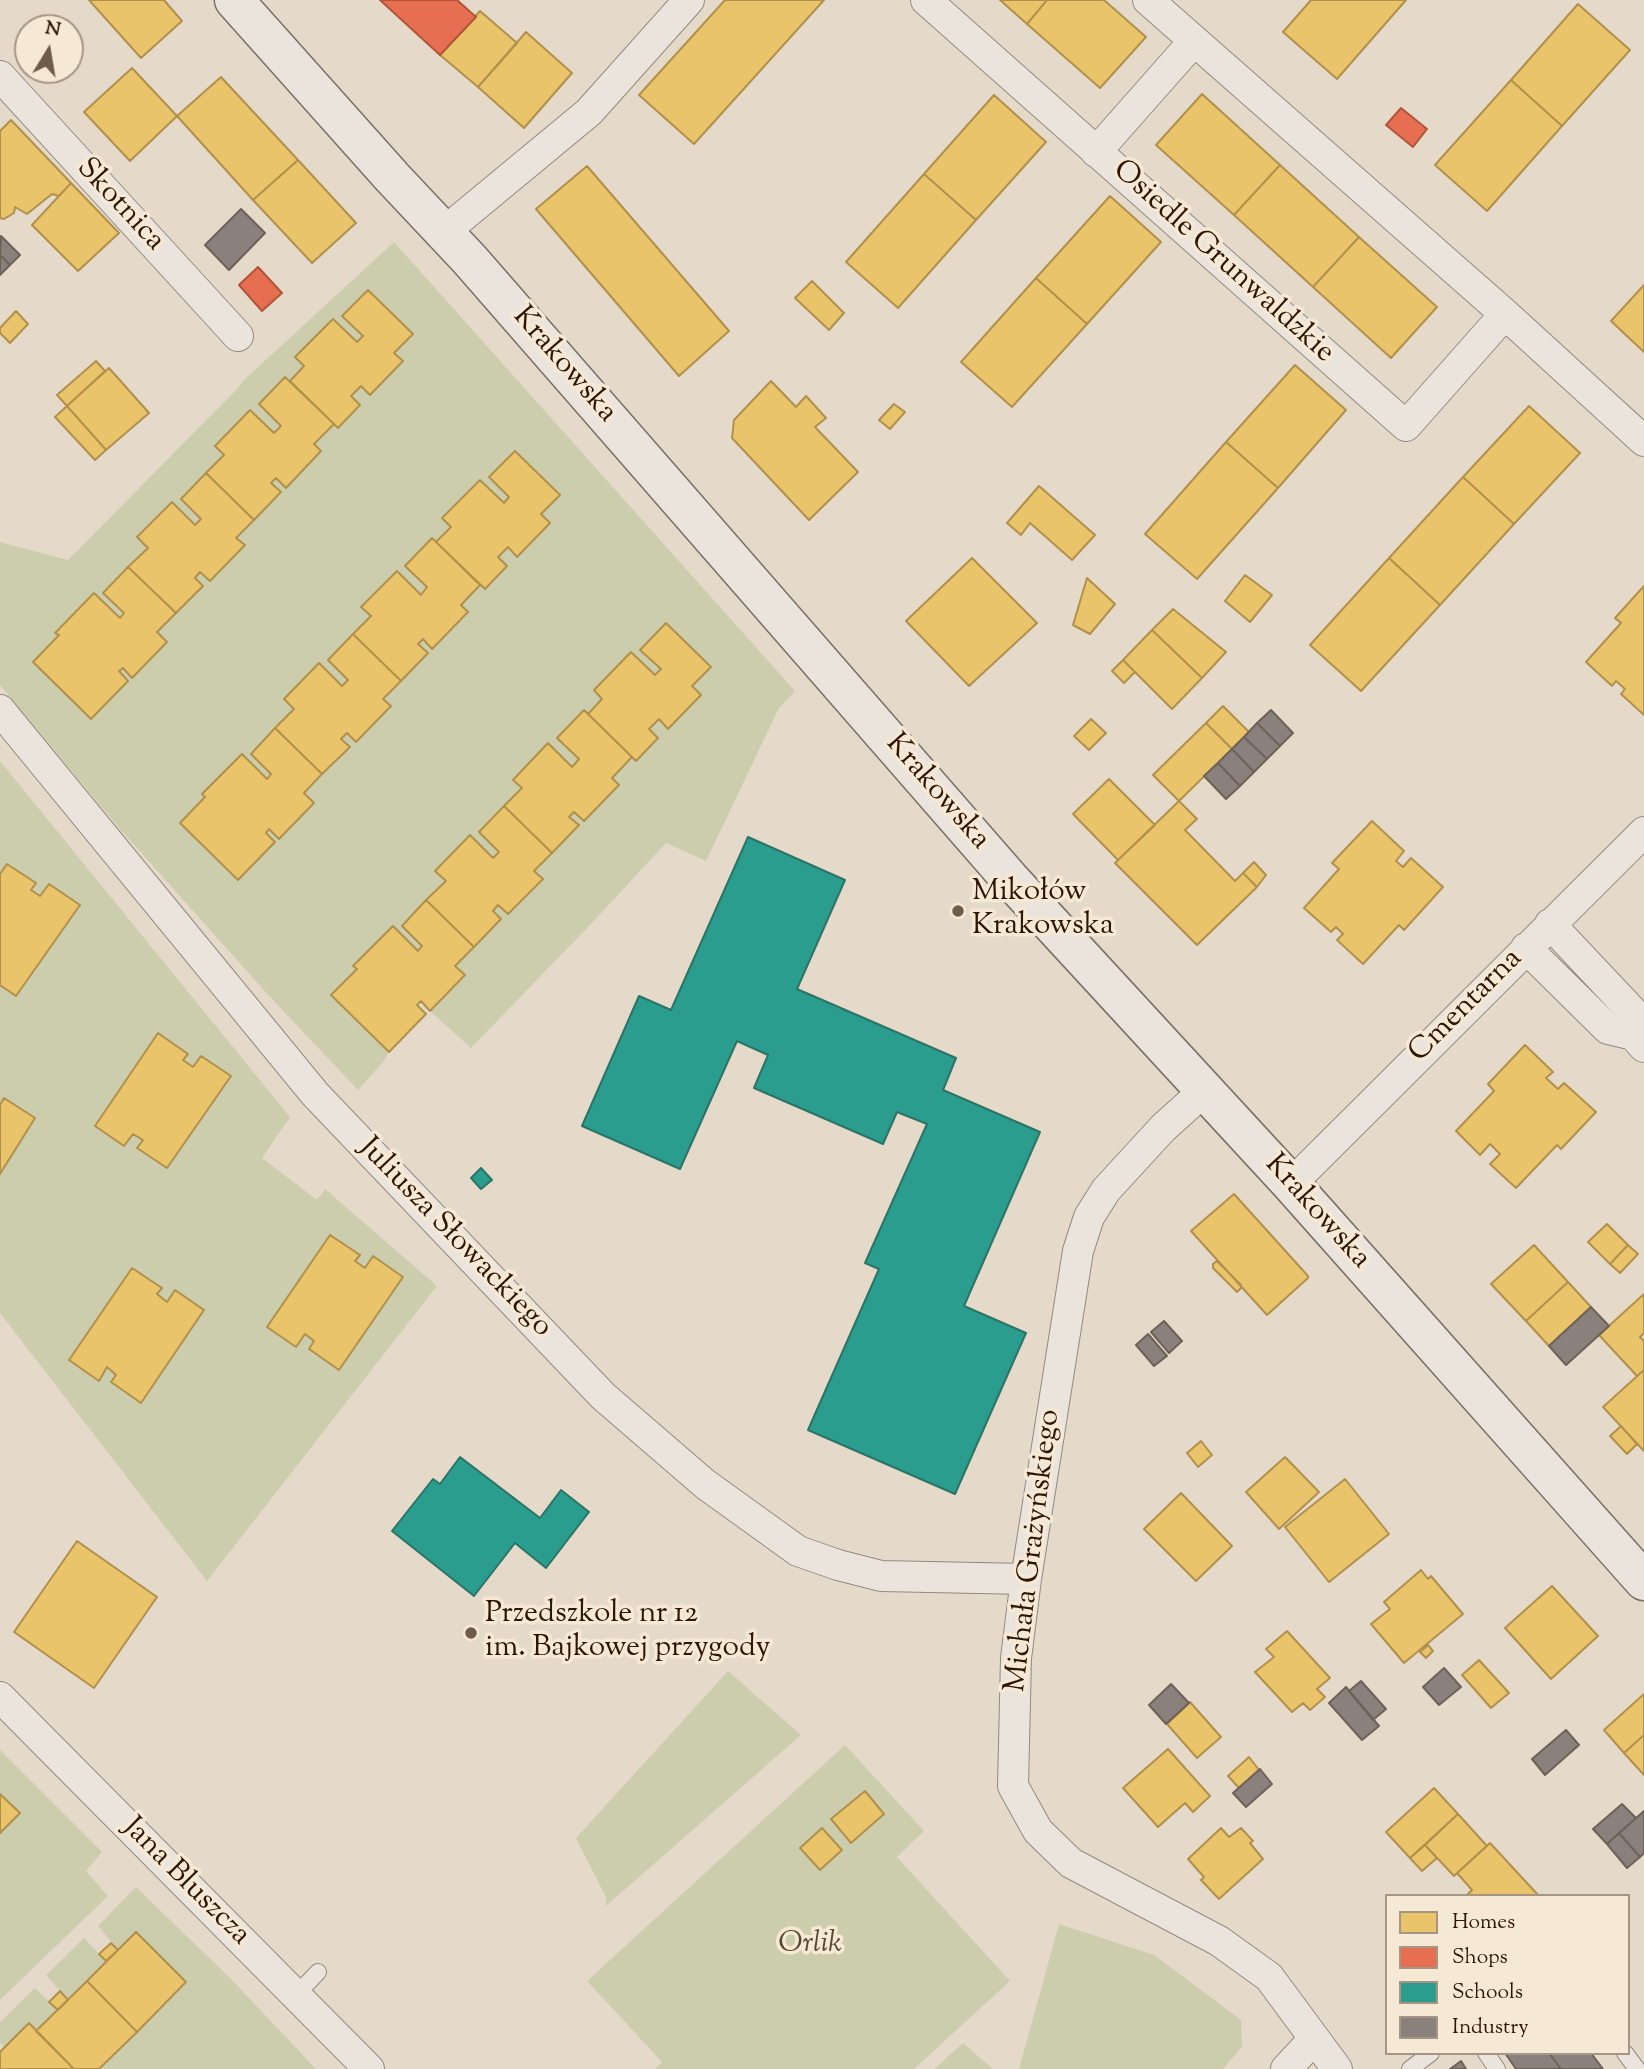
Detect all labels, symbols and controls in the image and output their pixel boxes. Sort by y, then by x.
north arrow [14,14,84,84]
text: N [43,15,63,45]
street label: Skotnica [67,152,171,260]
street label: Osiedle Grunwaldzkie [1104,154,1340,372]
street label: Krakowska [503,301,623,431]
street label: Krakowska [876,728,996,858]
place label: Mikołów Krakowska [972,876,1114,946]
marker: Mikołów Krakowska [950,903,966,919]
street label: Cmentarna [1403,943,1531,1071]
street label: Juliusza Słowackiego [349,1132,559,1346]
street label: Krakowska [1255,1148,1377,1278]
street label: Michała Grażyńskiego [1000,1408,1070,1694]
place label: Przedszkole nr 12 im. Bajkowej przygody [485,1598,771,1668]
marker: Przedszkole nr 12 im. Bajkowej przygody [463,1625,479,1641]
street label: Jana Bluszcza [113,1811,257,1955]
legend [1385,1894,1630,2055]
text: Homes [1452,1908,1515,1938]
park label: Orlik [778,1928,842,1964]
text: Shops [1452,1943,1508,1973]
text: Schools [1452,1978,1523,2008]
text: Industry [1452,2013,1529,2043]

